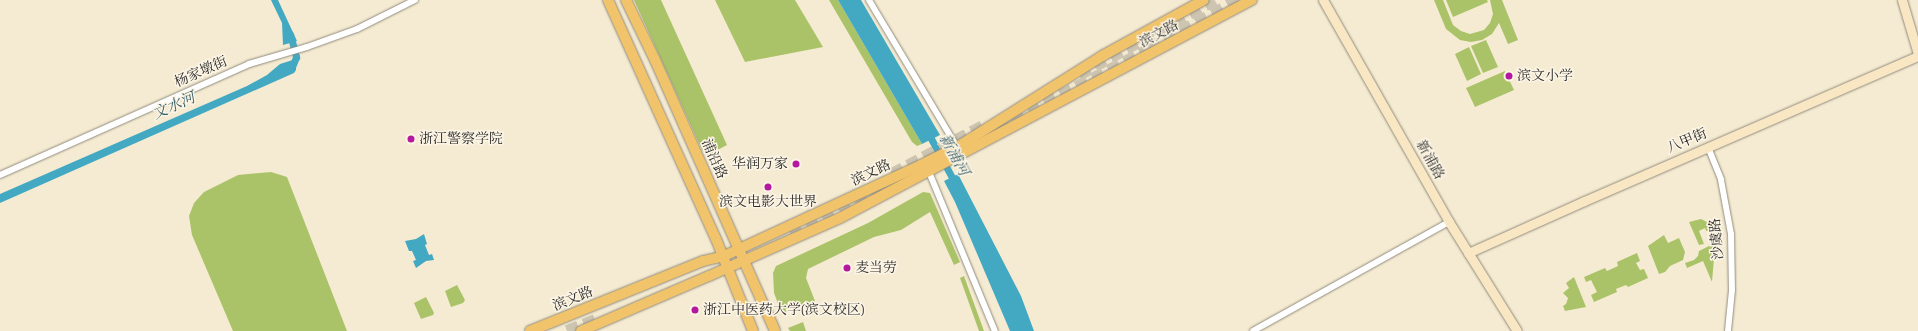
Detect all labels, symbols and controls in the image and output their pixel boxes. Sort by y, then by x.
street label: 滨文路 [1137,17,1181,51]
street label: 杨家墩街 [172,53,230,91]
place label: 滨文小学 [1517,68,1573,84]
marker: 滨文小学 [1504,71,1514,81]
water label: 文水河 [150,89,198,123]
street label: 八甲街 [1664,125,1710,157]
place label: 浙江警察学院 [419,131,503,147]
water label: 新浦河 [935,131,973,179]
marker: 浙江警察学院 [406,134,416,144]
street label: 浦沿路 [698,136,730,182]
street label: 新浦路 [1412,138,1448,182]
place label: 华润万家 [732,156,788,172]
street label: 滨文路 [848,157,894,189]
marker: 华润万家 [791,159,801,169]
marker: 滨文电影大世界 [763,182,773,192]
place label: 滨文电影大世界 [719,194,817,210]
street label: 沙虞路 [1707,217,1727,261]
place label: 麦当劳 [855,260,897,276]
marker: 麦当劳 [842,263,852,273]
street label: 滨文路 [550,283,596,315]
place label: 浙江中医药大学(滨文校区) [703,302,865,318]
marker: 浙江中医药大学(滨文校区) [690,305,700,315]

